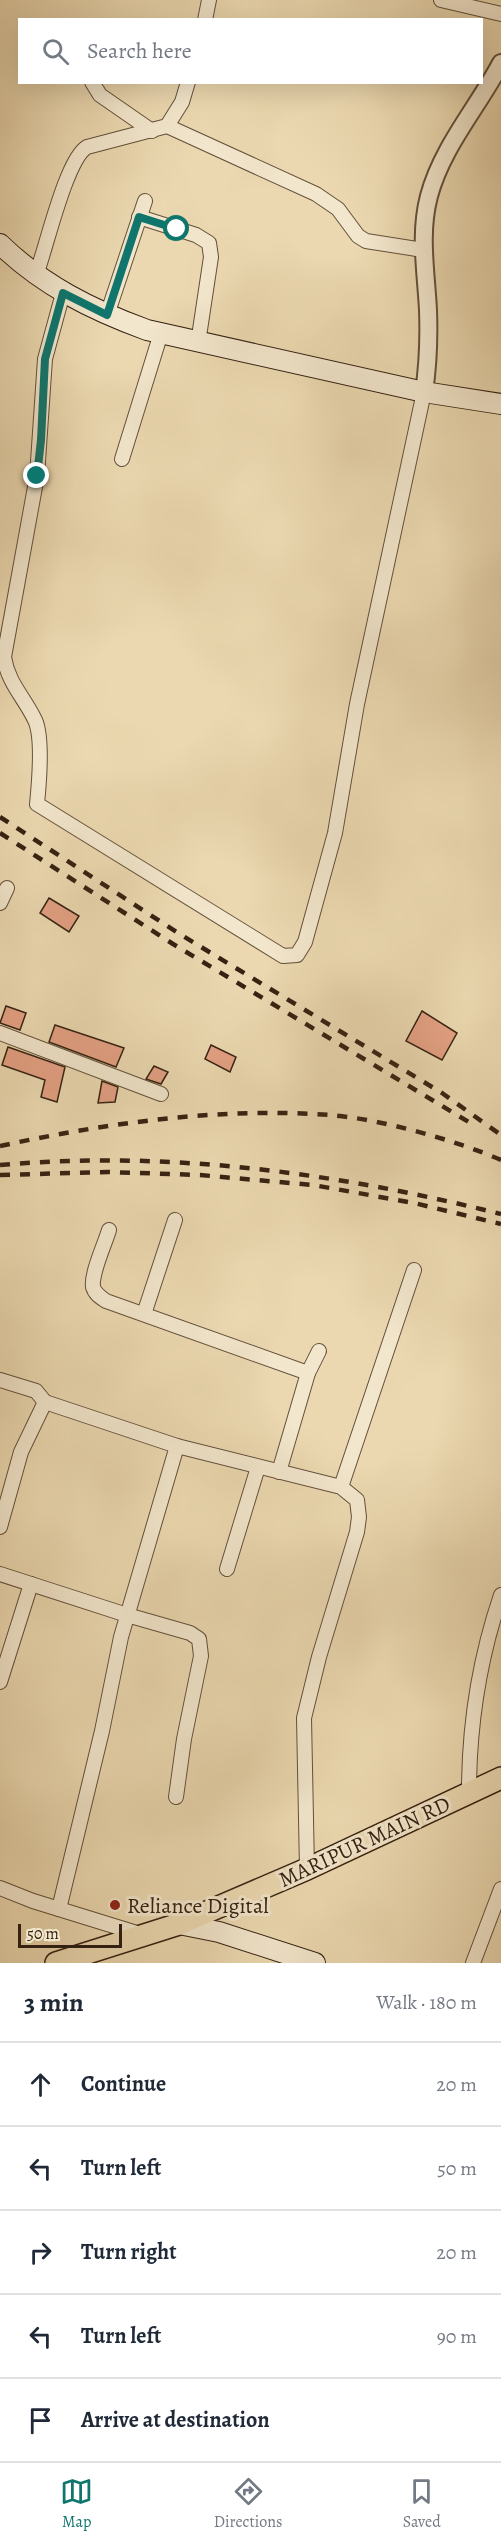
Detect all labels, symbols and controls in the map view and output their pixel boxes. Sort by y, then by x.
search box [18,18,483,84]
icon: search [39,35,72,68]
text: Search here [87,36,192,66]
route start [163,215,189,241]
route end [23,462,49,488]
street label: MARIPUR MAIN RD [274,1789,455,1895]
place label: Reliance Digital [127,1891,269,1921]
marker: Reliance Digital [108,1898,122,1912]
scale bar [18,1921,122,1948]
text: 50 m [27,1923,59,1945]
text: 3 min [24,1985,84,2020]
text: Walk · 180 m [376,1989,477,2016]
icon: ahead [24,2068,57,2101]
text: Continue [81,2069,166,2099]
text: 20 m [436,2071,477,2098]
icon: left [24,2152,57,2185]
text: Turn left [81,2153,161,2183]
text: 50 m [437,2155,477,2182]
icon: right [24,2236,57,2269]
text: Turn right [81,2237,177,2267]
text: 20 m [436,2239,477,2266]
icon: left [24,2320,57,2353]
text: Turn left [81,2321,161,2351]
text: 90 m [437,2323,477,2350]
icon: arrive [24,2404,57,2437]
text: Arrive at destination [81,2405,270,2435]
tab: Map [60,2475,93,2533]
tab: Directions [214,2475,282,2533]
tab: Saved [403,2475,441,2533]

